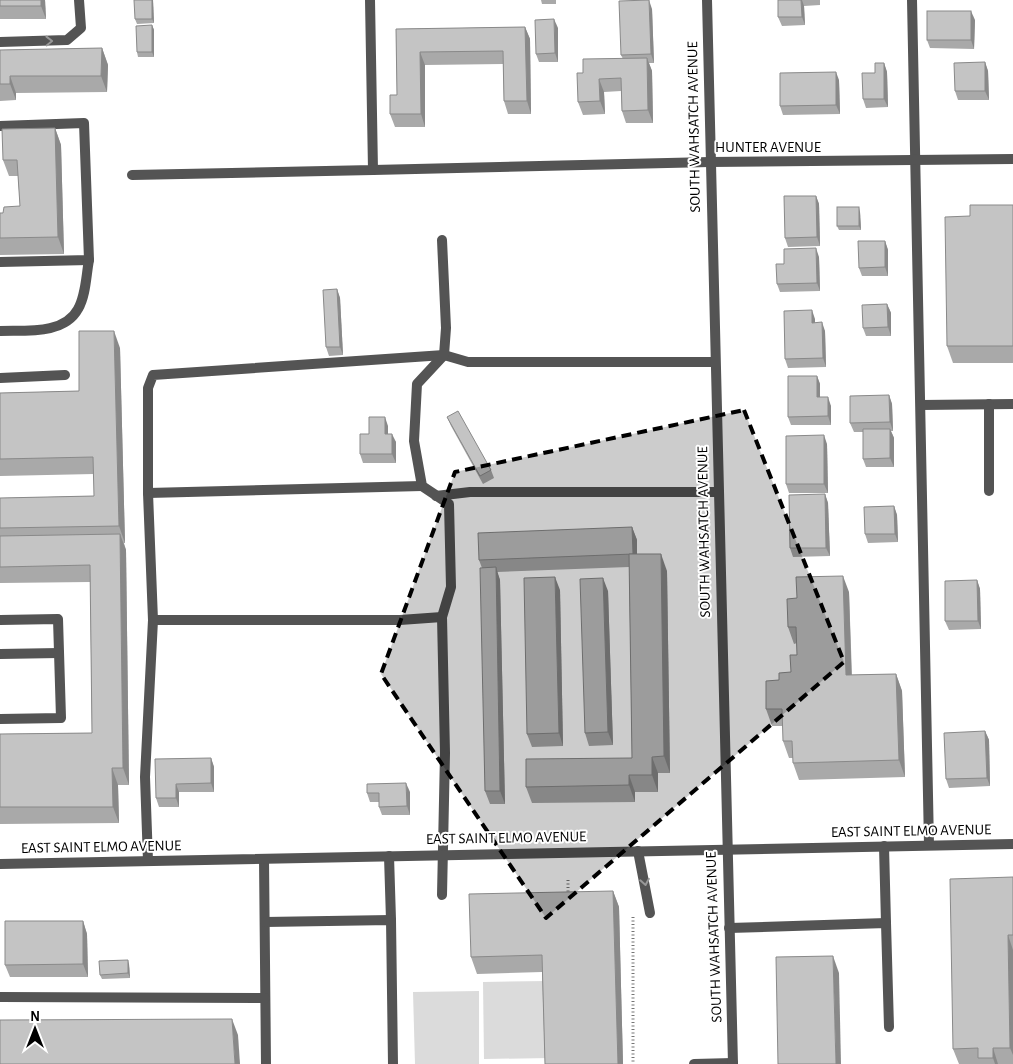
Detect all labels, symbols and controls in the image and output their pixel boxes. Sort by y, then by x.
one-way arrow [45,35,53,46]
street label: SOUTH WAHSATCH AVENUE [685,41,703,213]
street label: HUNTER AVENUE [715,140,821,155]
street label: SOUTH WAHSATCH AVENUE [695,446,713,618]
street label: EAST SAINT ELMO AVENUE [831,822,991,840]
street label: EAST SAINT ELMO AVENUE [426,829,586,847]
street label: EAST SAINT ELMO AVENUE [21,838,181,856]
street label: SOUTH WAHSATCH AVENUE [704,851,724,1023]
one-way arrow [639,877,649,886]
north arrow [10,1004,60,1054]
text: N [30,1010,40,1024]

